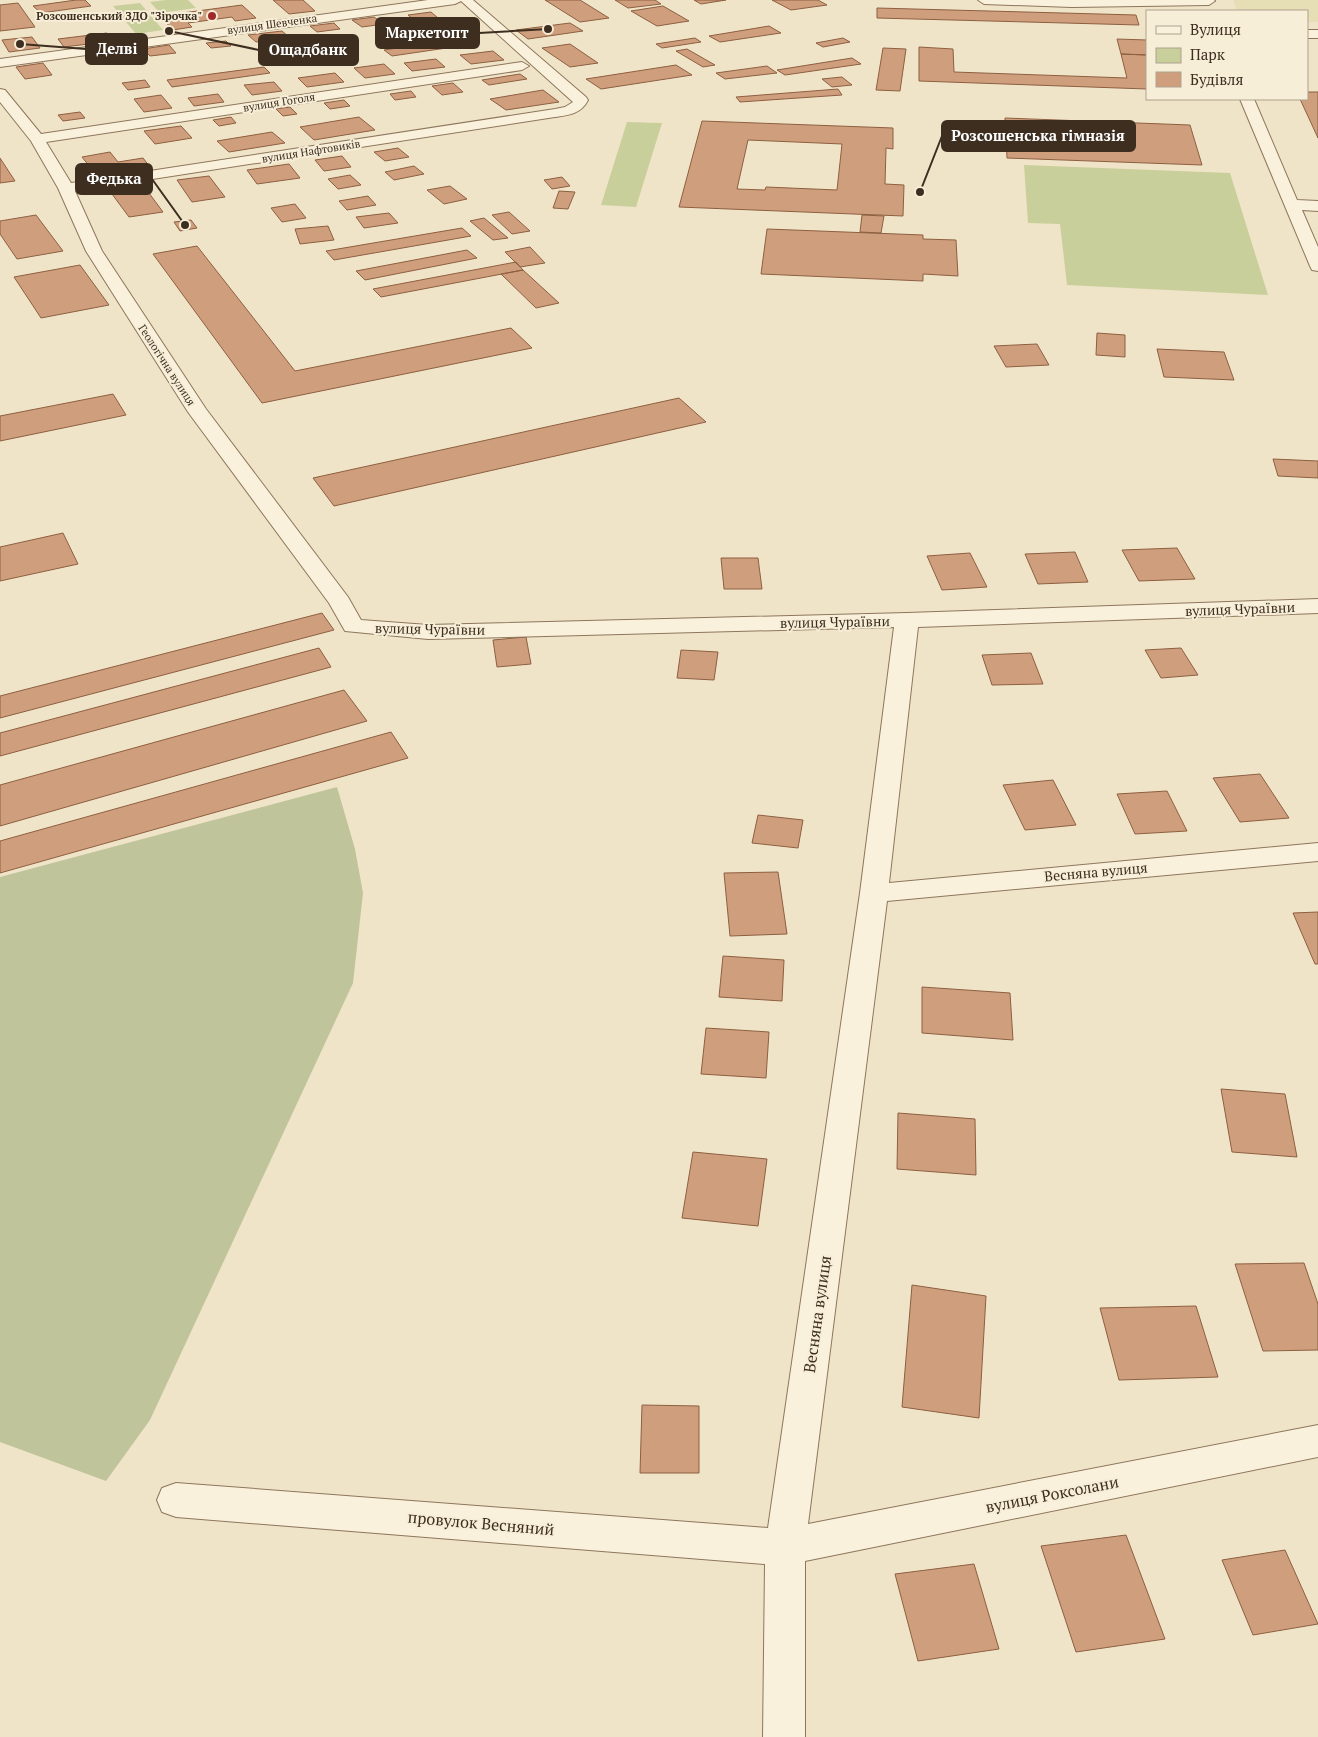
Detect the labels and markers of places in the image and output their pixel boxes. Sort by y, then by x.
place label: Розсошенський ЗДО "Зірочка" [36,9,202,23]
marker: Розсошенський ЗДО "Зірочка" [206,10,218,22]
callout: Маркетопт [376,18,479,48]
callout: Делві [86,34,147,64]
callout: Ощадбанк [259,35,358,65]
callout: Розсошенська гімназія [942,121,1135,151]
callout: Федька [76,164,152,194]

